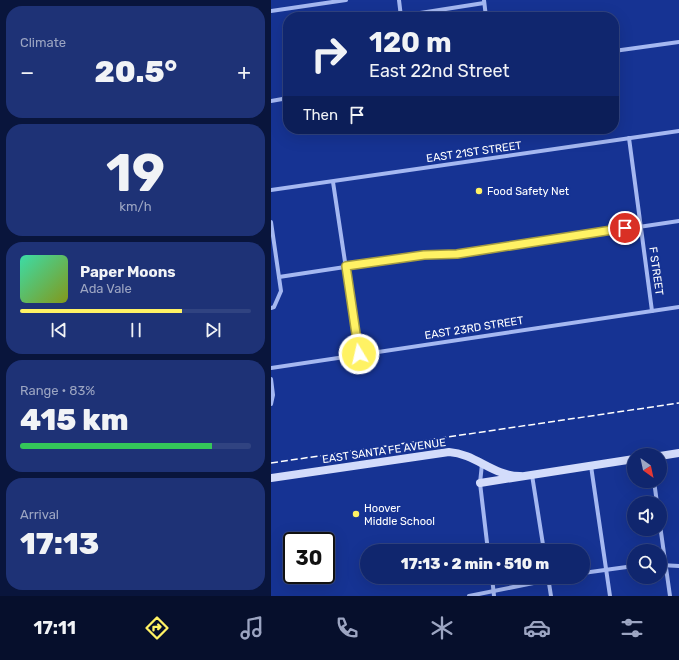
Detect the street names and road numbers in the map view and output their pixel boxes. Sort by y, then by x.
street label: EAST 21ST STREET [425,139,523,165]
street label: F STREET [646,246,666,297]
street label: EAST 23RD STREET [424,314,525,342]
street label: EAST SANTA FE AVENUE [321,436,447,466]

